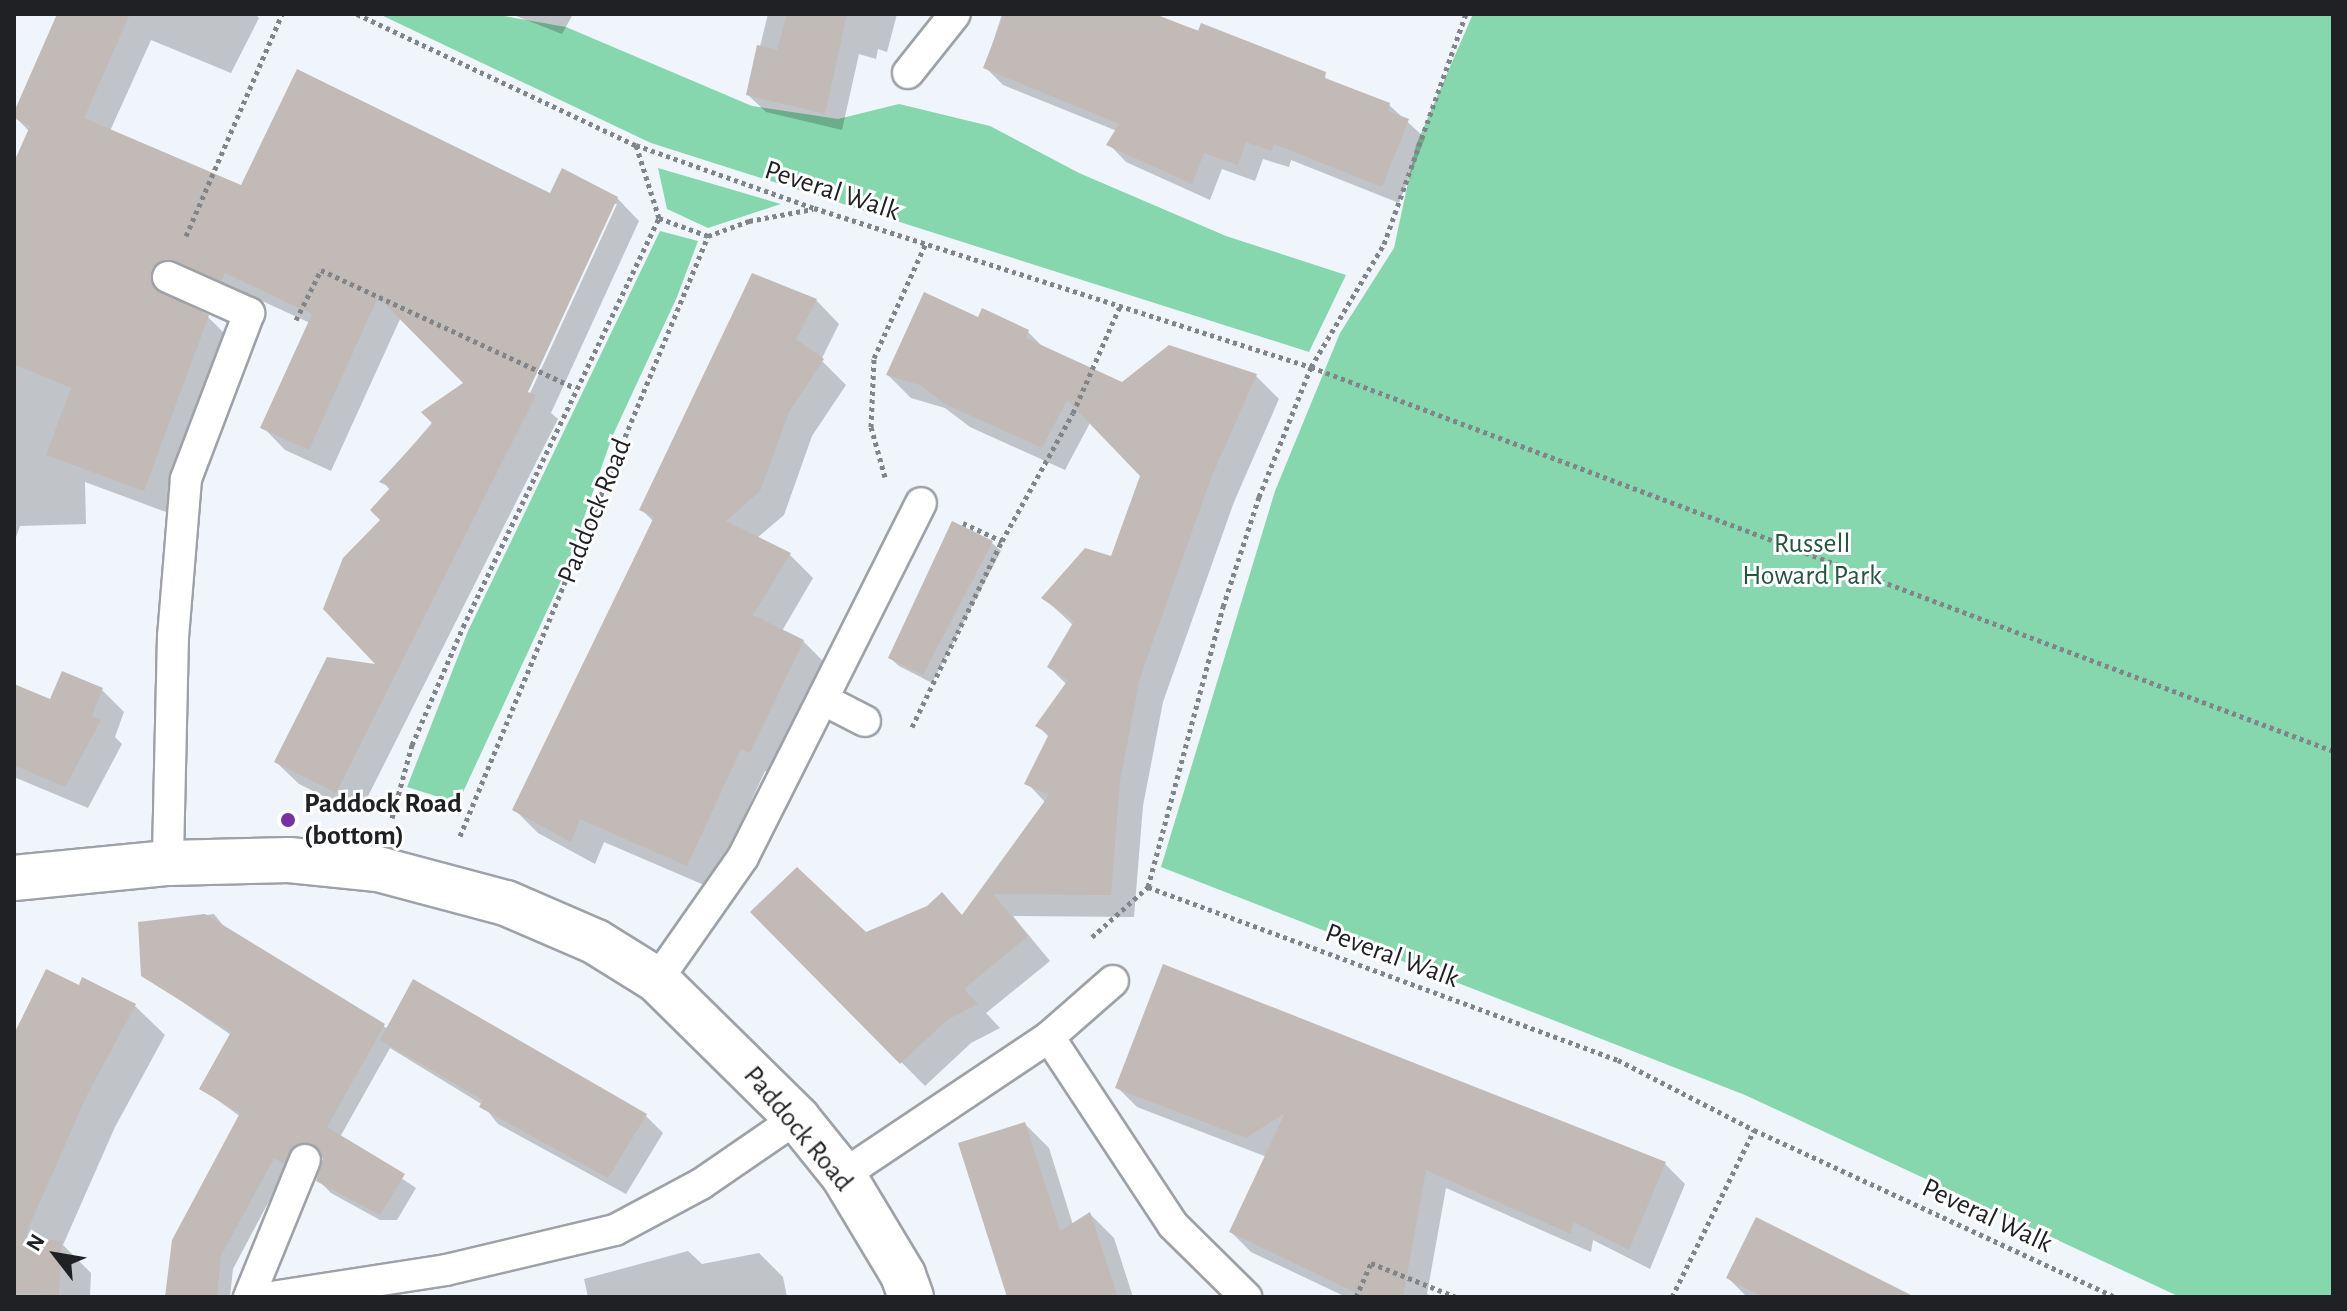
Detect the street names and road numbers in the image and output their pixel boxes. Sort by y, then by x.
street label: Peveral Walk [760,153,904,229]
street label: Paddock Road [551,434,639,588]
street label: Peveral Walk [1320,916,1464,996]
street label: Paddock Road [736,1059,860,1199]
street label: Peveral Walk [1916,1171,2058,1261]

